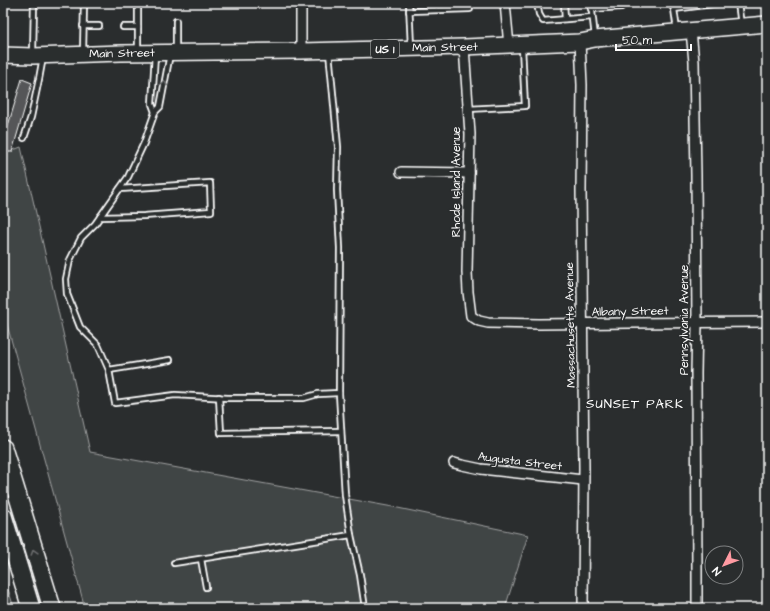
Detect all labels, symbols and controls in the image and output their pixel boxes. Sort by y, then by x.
scale bar [616,26,691,52]
text: 50 m [622,32,653,49]
street label: Main Street [412,38,478,57]
road number: US 1 [371,40,399,58]
street label: Main Street [89,44,155,63]
one-way arrow [160,80,168,86]
street label: Rhode Island Avenue [448,126,465,237]
street label: Massachusetts Avenue [561,261,580,388]
street label: Pennsylvania Avenue [676,264,694,375]
street label: Albany Street [591,302,669,322]
district label: SUNSET PARK [586,395,684,413]
street label: Augusta Street [477,448,563,476]
north arrow [704,545,744,585]
one-way arrow [30,549,39,556]
text: N [709,564,725,579]

